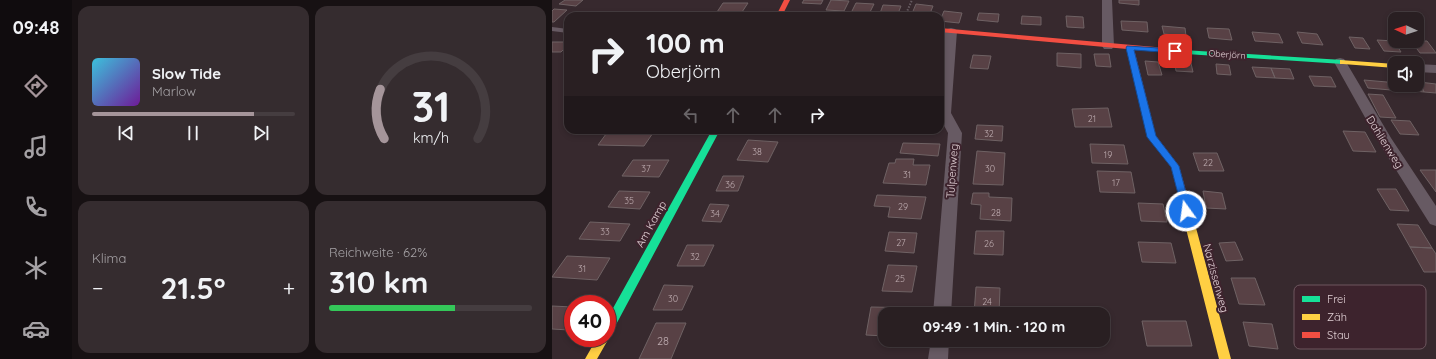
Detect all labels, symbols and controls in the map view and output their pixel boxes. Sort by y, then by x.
north arrow [1388,12,1424,48]
map controls [1388,12,1424,92]
text: 09:48 [13,16,59,39]
text: 100 m [646,25,725,60]
icon: right [580,28,632,80]
pin [1158,34,1192,68]
icon: arrive [1164,40,1186,62]
street label: Oberjörn [1208,47,1246,61]
button: sound [1388,56,1424,92]
text: Oberjörn [646,60,721,83]
text: Slow Tide [152,64,221,83]
icon: directions [22,72,50,100]
text: 31 [411,79,450,131]
text: Marlow [152,83,196,99]
icon: left [680,104,702,126]
icon: ahead [722,104,744,126]
icon: ahead [764,104,786,126]
icon: right [806,104,828,126]
house number: 21 [1088,113,1096,124]
street label: Dahlienweg [1363,113,1407,171]
icon: previous [115,122,137,144]
icon: pause [182,122,204,144]
icon: next [250,122,272,144]
text: km/h [412,128,449,146]
house number: 32 [984,128,994,139]
icon: music [22,133,50,161]
street label: Tulpenweg [943,143,961,199]
house number: 38 [752,146,762,157]
house number: 19 [1104,149,1112,160]
house number: 22 [1203,157,1213,168]
house number: 37 [641,163,651,174]
house number: 30 [985,163,995,174]
house number: 31 [903,169,911,180]
house number: 17 [1112,177,1120,188]
house number: 36 [725,179,735,190]
position arrow [1165,190,1207,232]
icon: phone [22,193,50,221]
house number: 35 [624,195,634,206]
street label: Am Kamp [633,198,670,250]
house number: 29 [898,201,908,212]
house number: 28 [991,207,1001,218]
house number: 34 [710,208,720,219]
house number: 33 [600,226,610,237]
house number: 27 [896,237,906,248]
house number: 26 [984,238,994,249]
street label: Narzissenweg [1200,242,1232,314]
text: Reichweite · 62% [329,244,427,260]
text: Klima [92,250,126,266]
house number: 32 [690,251,700,262]
icon: climate [22,254,50,282]
text: 310 km [329,263,428,301]
house number: 31 [578,263,586,274]
text: 21.5° [160,269,226,307]
house number: 25 [895,273,905,284]
text: − [92,274,103,302]
text: + [283,274,295,302]
legend [1294,285,1426,349]
text: Frei [1327,292,1346,306]
house number: 30 [668,293,678,304]
speed limit sign: 40 [564,295,616,347]
house number: 24 [982,296,992,307]
text: Zäh [1327,310,1347,324]
icon: car [22,315,50,343]
text: 09:49 · 1 Min. · 120 m [923,317,1065,336]
text: Stau [1327,328,1350,342]
house number: 28 [657,334,669,348]

